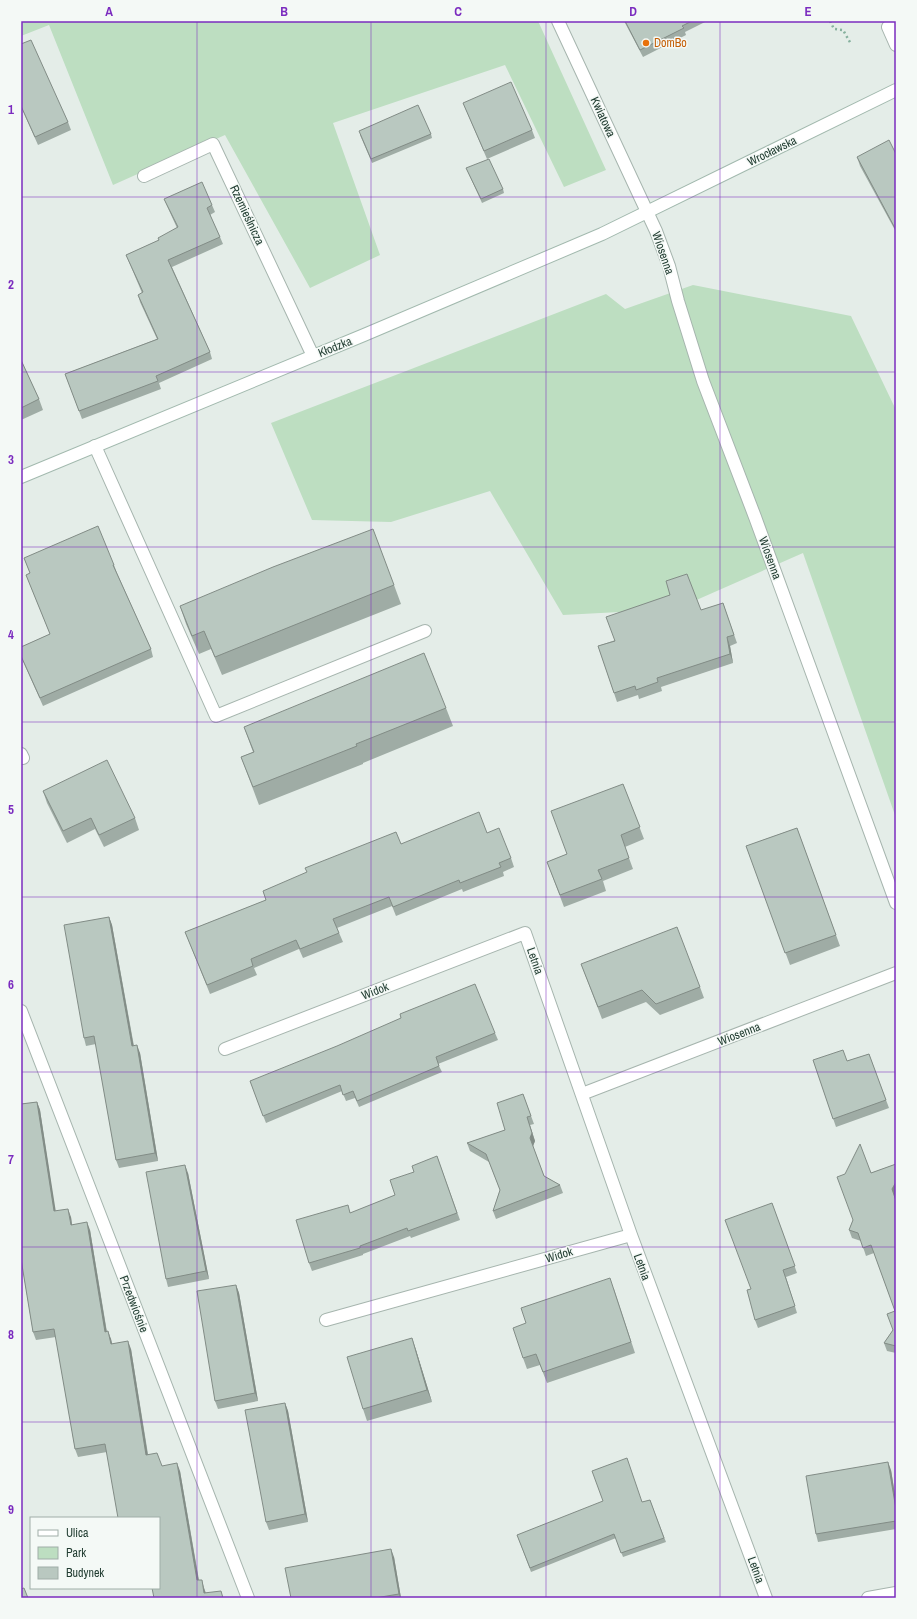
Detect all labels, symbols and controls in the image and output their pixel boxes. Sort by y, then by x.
text: A [105,3,113,20]
text: B [280,3,288,20]
text: C [454,3,462,20]
text: D [629,3,637,20]
text: E [804,3,812,20]
place label: DomBo [654,35,687,51]
marker: DomBo [641,38,651,48]
street label: Kwiatowa [587,94,619,140]
text: 1 [8,101,14,118]
street label: Wrocławska [745,132,800,170]
street label: Rzemieślnicza [226,182,268,248]
street label: Wiosenna [648,229,678,277]
text: 2 [8,276,14,293]
street label: Kłodzka [316,333,355,361]
text: 3 [8,451,14,468]
street label: Wiosenna [755,534,785,582]
text: 4 [8,626,14,643]
text: 5 [8,801,14,818]
street label: Letnia [523,945,547,977]
text: 6 [8,976,14,993]
street label: Widok [359,979,391,1003]
street label: Wiosenna [715,1018,763,1049]
text: 7 [8,1151,14,1168]
street label: Widok [543,1243,575,1267]
street label: Letnia [630,1251,654,1283]
street label: Przedwiośnie [116,1273,152,1335]
text: 8 [8,1326,14,1343]
text: 9 [8,1501,14,1518]
legend [30,1517,160,1589]
text: Ulica [66,1525,89,1541]
text: Park [66,1545,86,1561]
street label: Letnia [744,1554,768,1586]
text: Budynek [66,1565,104,1581]

